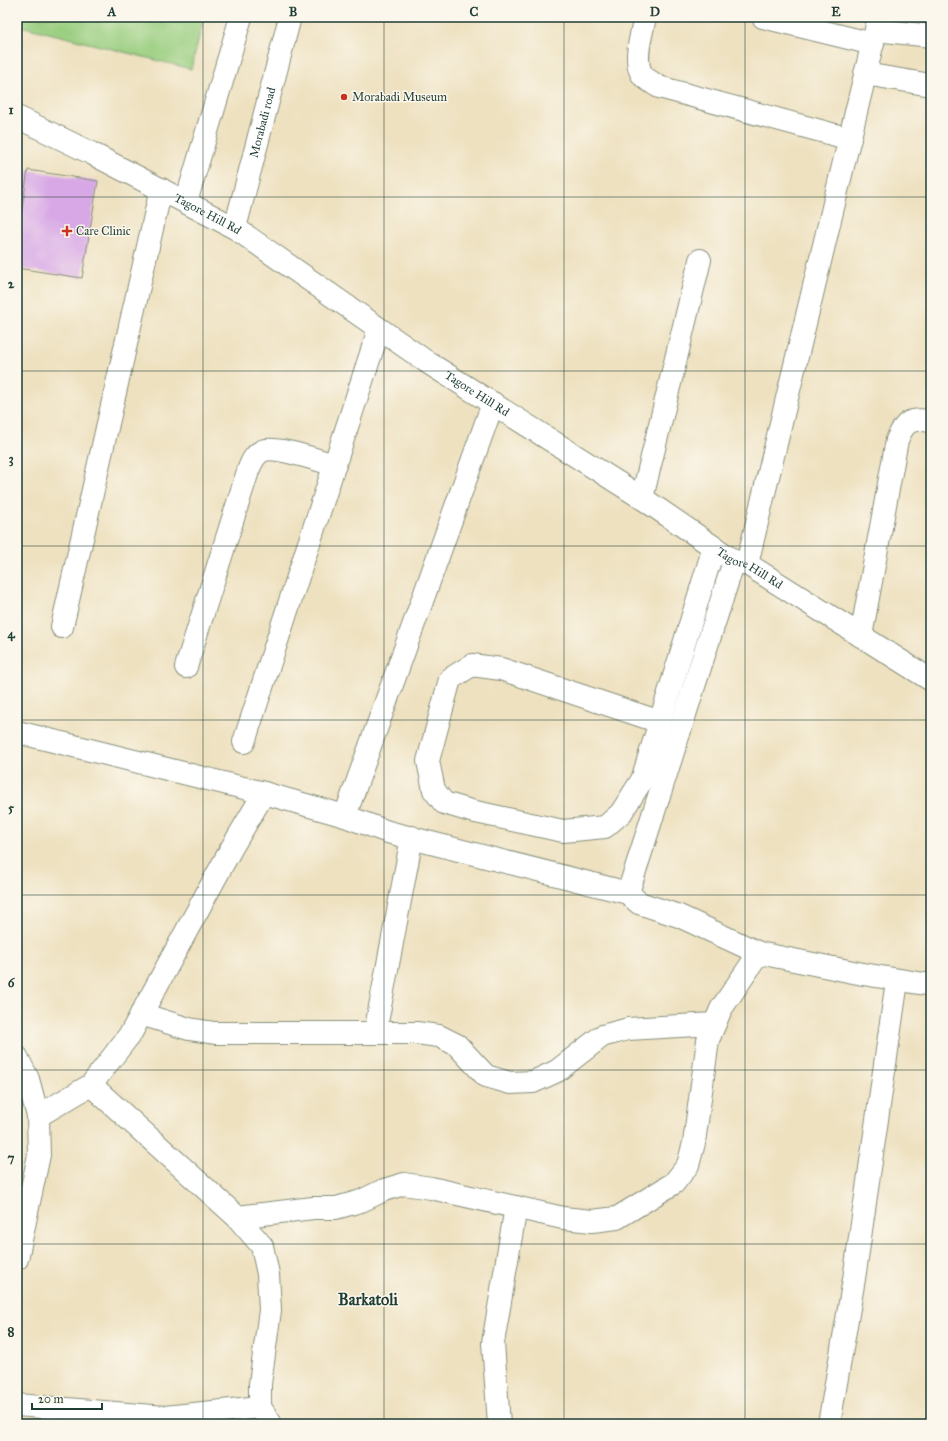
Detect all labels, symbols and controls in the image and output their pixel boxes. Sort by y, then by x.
text: A [107,4,117,20]
text: B [289,4,298,20]
text: C [470,4,479,20]
text: D [650,4,660,20]
text: E [831,4,841,20]
street label: Morabadi road [247,86,278,159]
place label: Morabadi Museum [352,90,447,104]
marker: Morabadi Museum [339,92,349,102]
text: 1 [8,102,14,118]
street label: Tagore Hill Rd [172,191,244,237]
place label: Care Clinic [76,224,131,238]
marker: Care Clinic [61,225,73,237]
text: 2 [8,276,15,292]
street label: Tagore Hill Rd [442,368,512,419]
text: 3 [8,451,14,467]
street label: Tagore Hill Rd [714,544,785,592]
text: 4 [7,626,15,642]
text: 5 [8,800,15,816]
text: 6 [8,975,16,991]
text: 7 [8,1150,15,1166]
district label: Barkatoli [338,1290,399,1309]
text: 8 [8,1324,15,1340]
scale bar [32,1385,102,1411]
text: 20 m [38,1392,64,1406]

